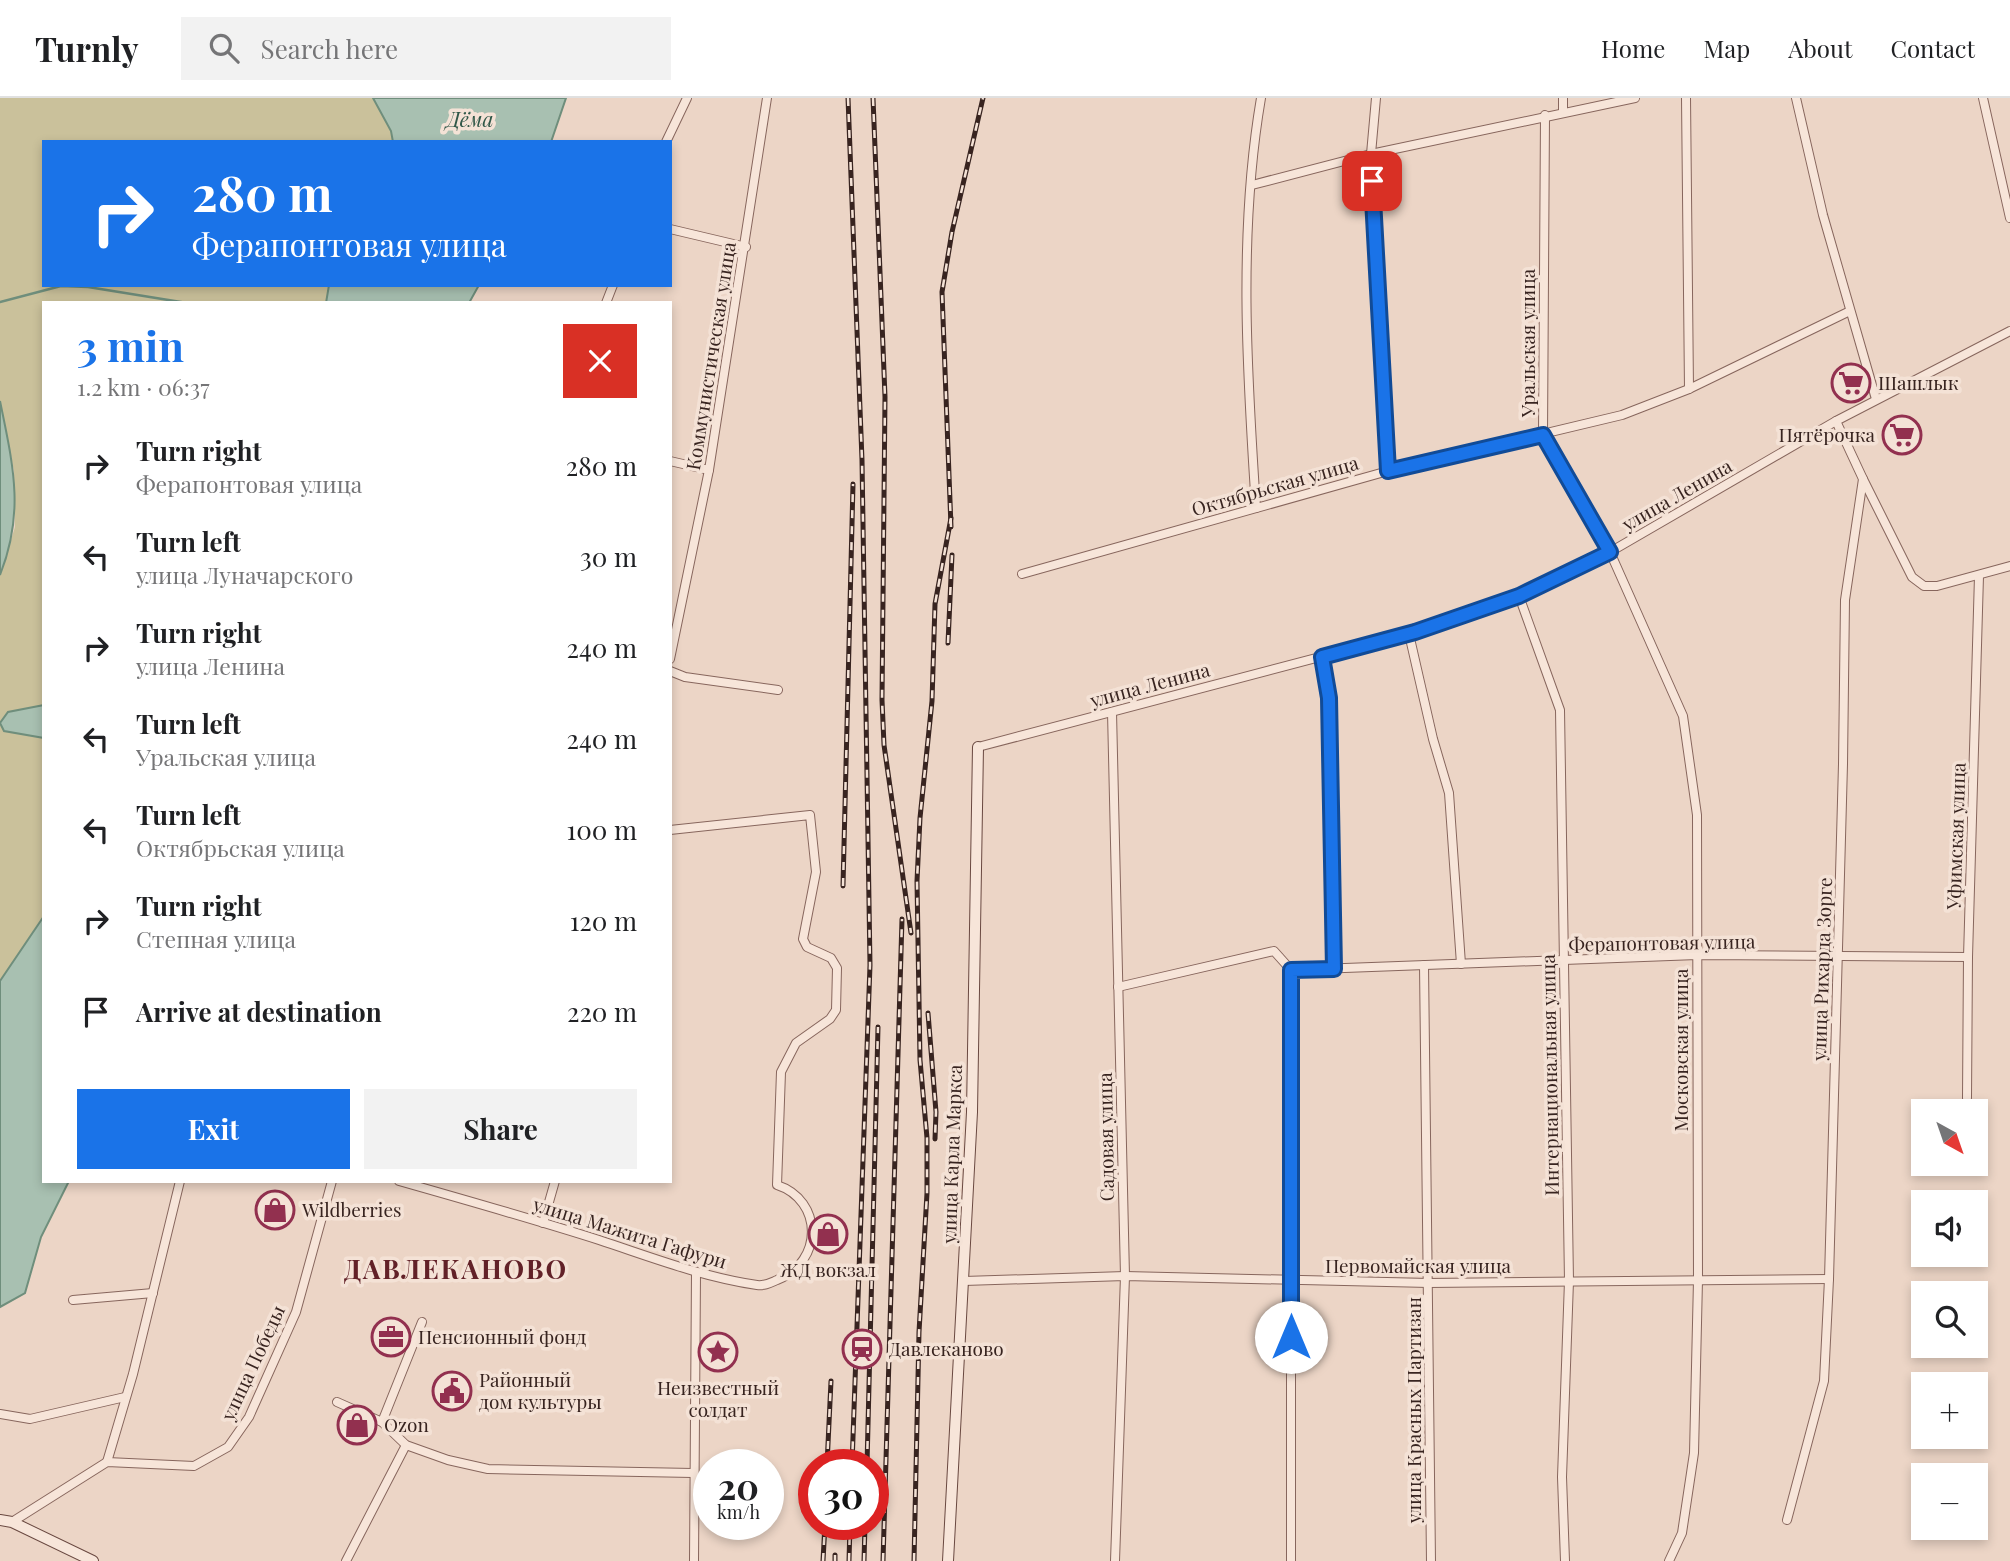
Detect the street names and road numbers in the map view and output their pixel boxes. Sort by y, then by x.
street label: Коммунистическая улица [679,239,741,472]
street label: Уральская улица [1514,268,1540,418]
street label: Октябрьская улица [1188,449,1362,521]
street label: улица Ленина [1616,452,1737,537]
street label: улица Ленина [1086,655,1213,713]
street label: Уфимская улица [1939,761,1971,911]
street label: улица Рихарда Зорге [1805,877,1837,1062]
street label: Ферапонтовая улица [1568,927,1756,957]
street label: Интернациональная улица [1534,953,1564,1196]
street label: Московская улица [1667,968,1693,1132]
street label: улица Карла Маркса [935,1063,967,1245]
street label: Садовая улица [1091,1072,1119,1202]
street label: улица Мажита Гафури [529,1190,730,1274]
street label: Первомайская улица [1325,1252,1512,1278]
street label: улица Красных Партизан [1400,1296,1426,1524]
street label: улица Победы [214,1301,290,1425]

